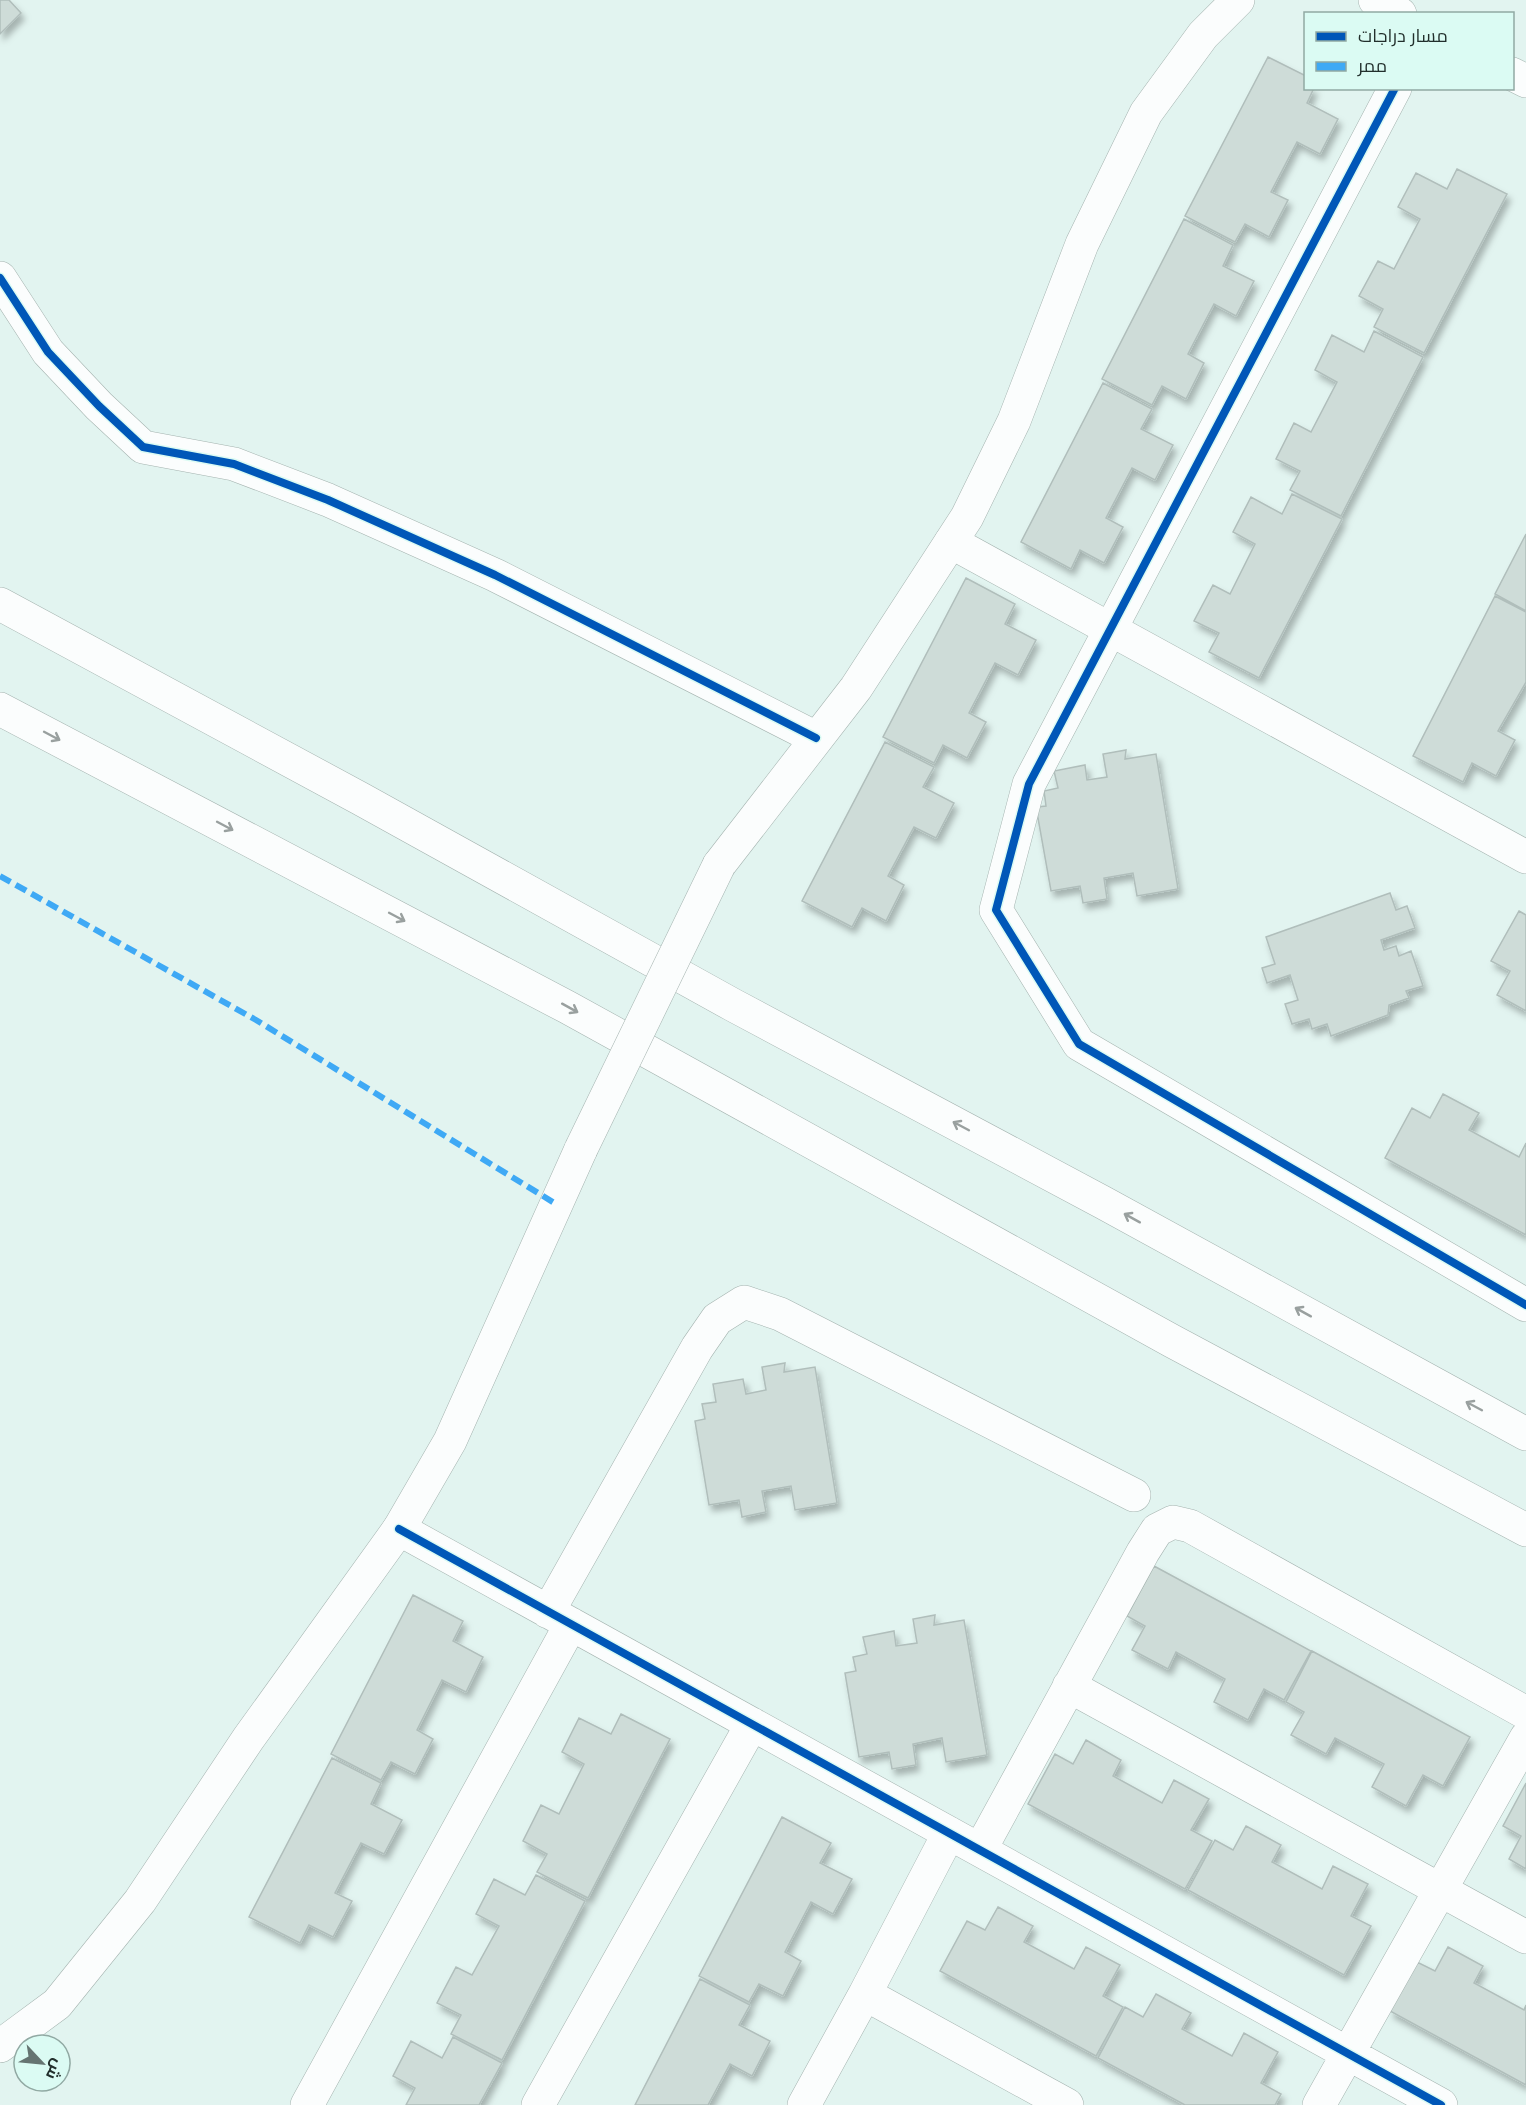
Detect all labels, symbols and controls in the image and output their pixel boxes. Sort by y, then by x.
legend [1304,12,1514,90]
text: مسار دراجات [1358,24,1448,47]
text: ممر [1357,54,1387,77]
one-way arrow [43,730,60,742]
one-way arrow [215,821,233,832]
one-way arrow [388,911,405,923]
one-way arrow [560,1003,578,1014]
one-way arrow [952,1120,970,1131]
one-way arrow [1124,1212,1141,1224]
one-way arrow [1295,1306,1313,1317]
one-way arrow [1466,1400,1484,1411]
north arrow [12,2033,72,2093]
text: ش [42,2056,69,2083]

